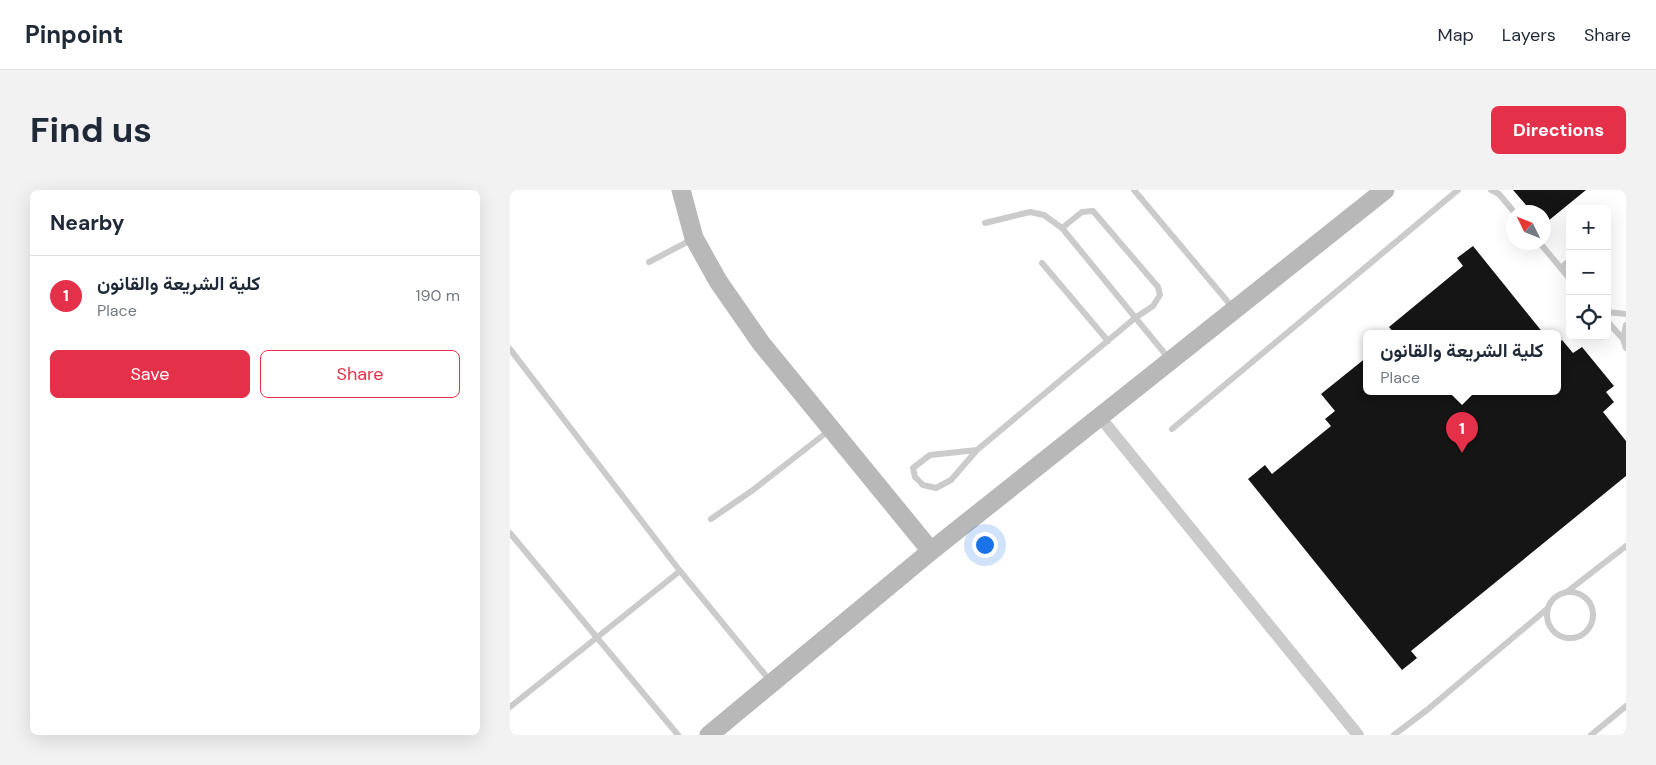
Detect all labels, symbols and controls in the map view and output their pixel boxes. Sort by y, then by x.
text: Pinpoint [25,19,123,50]
text: Map [1438,23,1474,47]
text: Layers [1502,23,1556,47]
text: Share [1584,23,1631,47]
button: Directions [1491,106,1626,154]
text: Find us [30,107,152,153]
north arrow [1506,205,1551,250]
map controls [1566,205,1611,340]
button: + [1566,205,1611,250]
text: Nearby [50,209,124,237]
button: − [1566,250,1611,295]
text: كلية الشريعة والقانون [97,271,260,296]
text: 1 [63,285,69,306]
text: 190 m [416,285,460,306]
button: locate [1566,295,1611,340]
text: Place [97,300,137,321]
popup [1363,330,1561,395]
text: كلية الشريعة والقانون [1380,338,1544,363]
button: Save [50,350,250,398]
button: Share [260,350,460,398]
text: Place [1380,367,1420,388]
pin: 1 [1446,412,1478,453]
your location [972,532,998,558]

